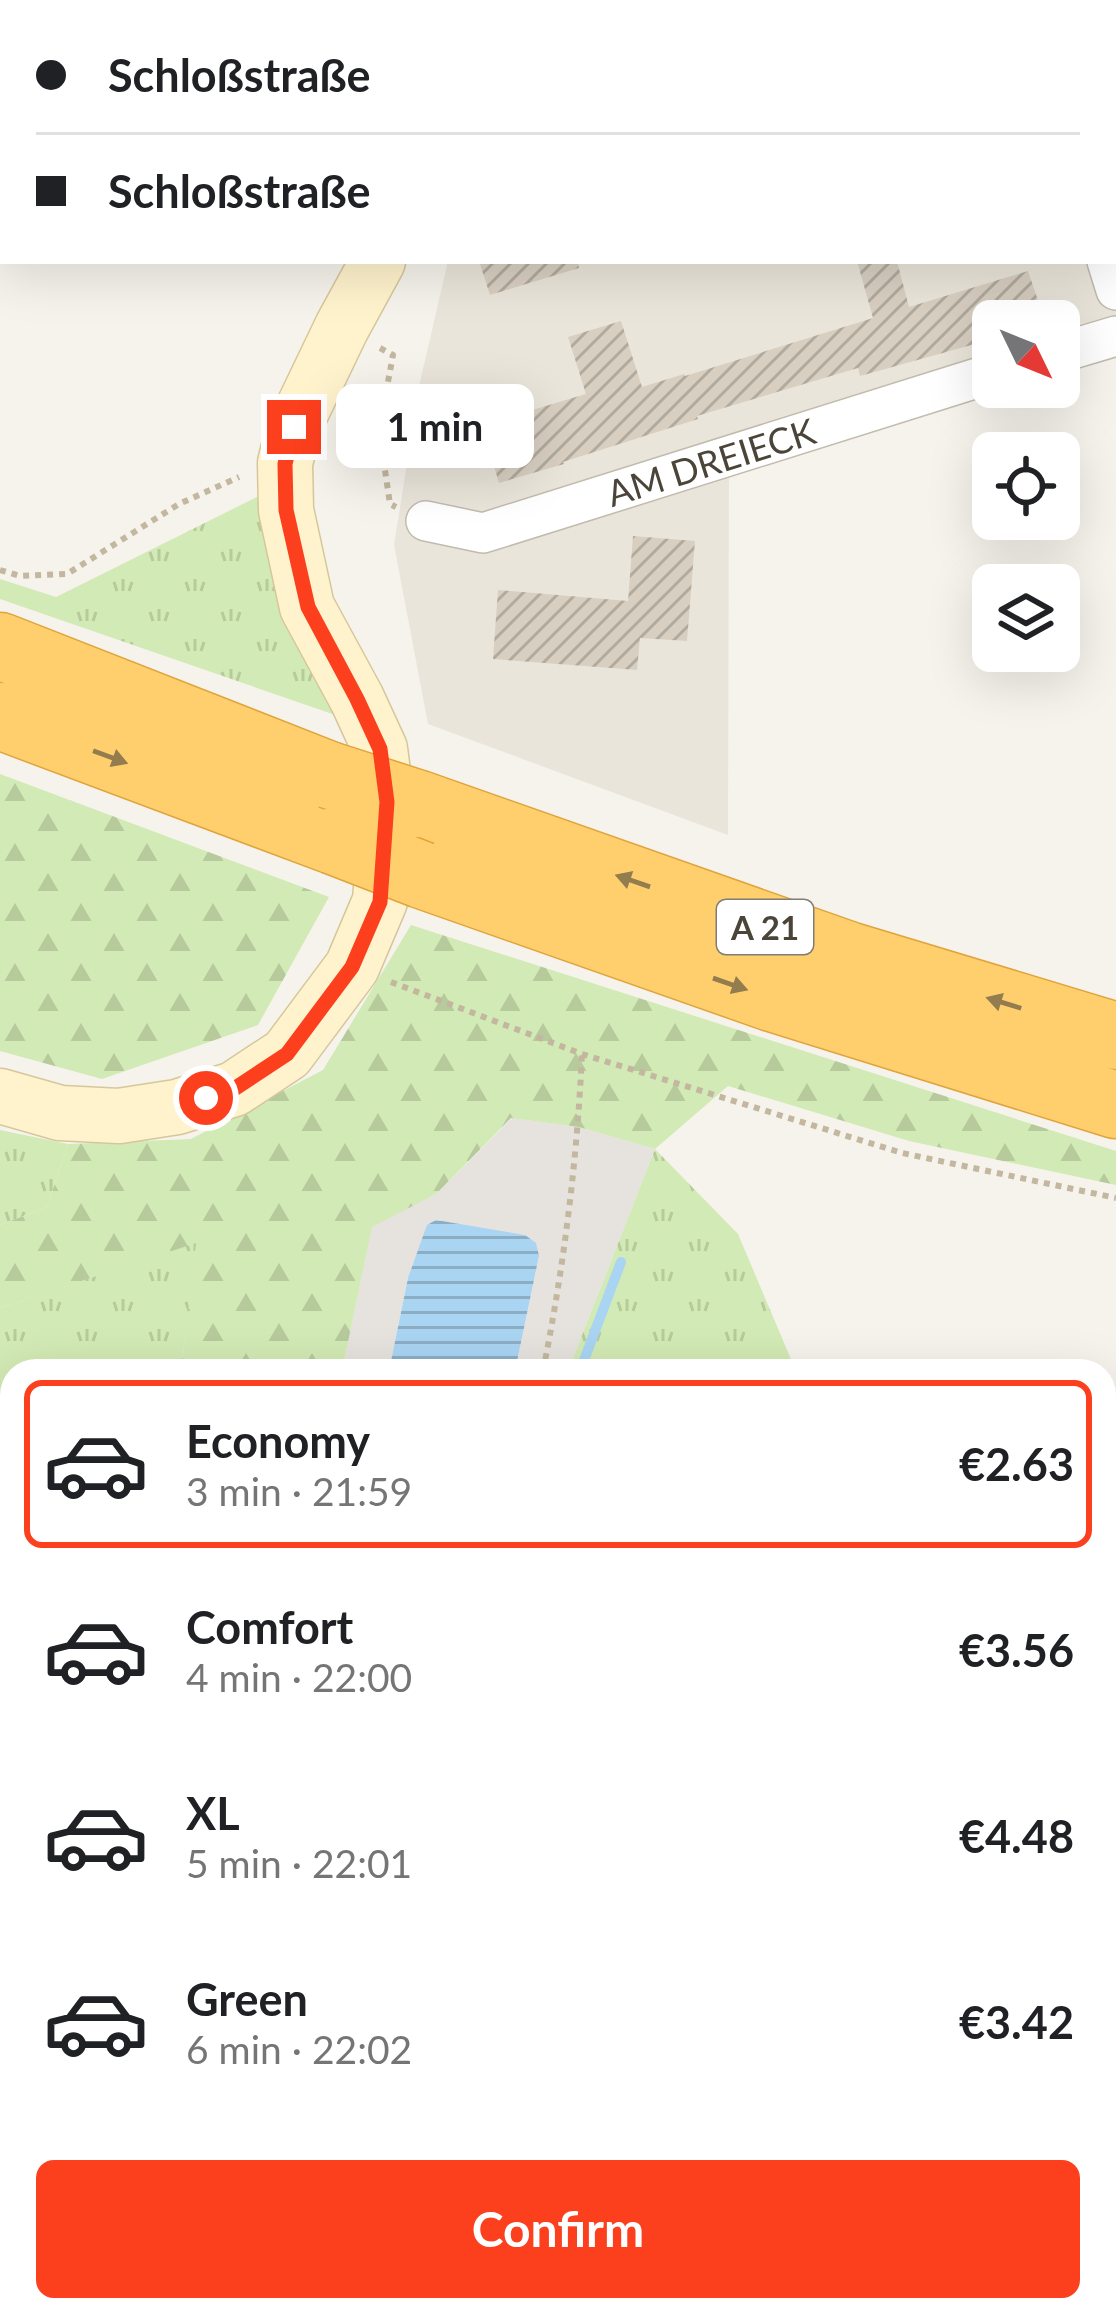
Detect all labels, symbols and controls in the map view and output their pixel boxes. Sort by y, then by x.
text: Schloßstraße [108,48,371,102]
text: Schloßstraße [108,164,371,218]
north arrow [972,300,1080,408]
map controls [972,300,1080,672]
callout: 1 min [336,385,534,469]
route end [267,400,321,454]
text: 1 min [387,403,483,449]
street label: AM DREIECK [601,408,821,515]
button: locate [972,432,1080,540]
button: layers [972,564,1080,672]
one-way arrow [92,749,128,767]
one-way arrow [615,871,651,889]
road number: A 21 [717,900,813,954]
one-way arrow [712,976,748,994]
one-way arrow [985,993,1022,1011]
route start [179,1071,233,1125]
icon: car [42,1410,150,1518]
text: Economy [186,1414,370,1468]
text: €2.63 [959,1437,1074,1491]
text: 3 min · 21:59 [186,1468,412,1514]
icon: car [42,1596,150,1704]
text: Comfort [186,1600,353,1654]
text: €3.56 [959,1623,1074,1677]
text: 4 min · 22:00 [186,1654,412,1700]
icon: car [42,1782,150,1890]
text: XL [186,1786,240,1840]
text: €4.48 [959,1809,1074,1863]
text: 5 min · 22:01 [186,1840,412,1886]
icon: car [42,1968,150,2076]
text: Green [186,1972,308,2026]
text: €3.42 [959,1995,1074,2049]
text: 6 min · 22:02 [186,2026,412,2072]
button: Confirm [36,2160,1080,2298]

